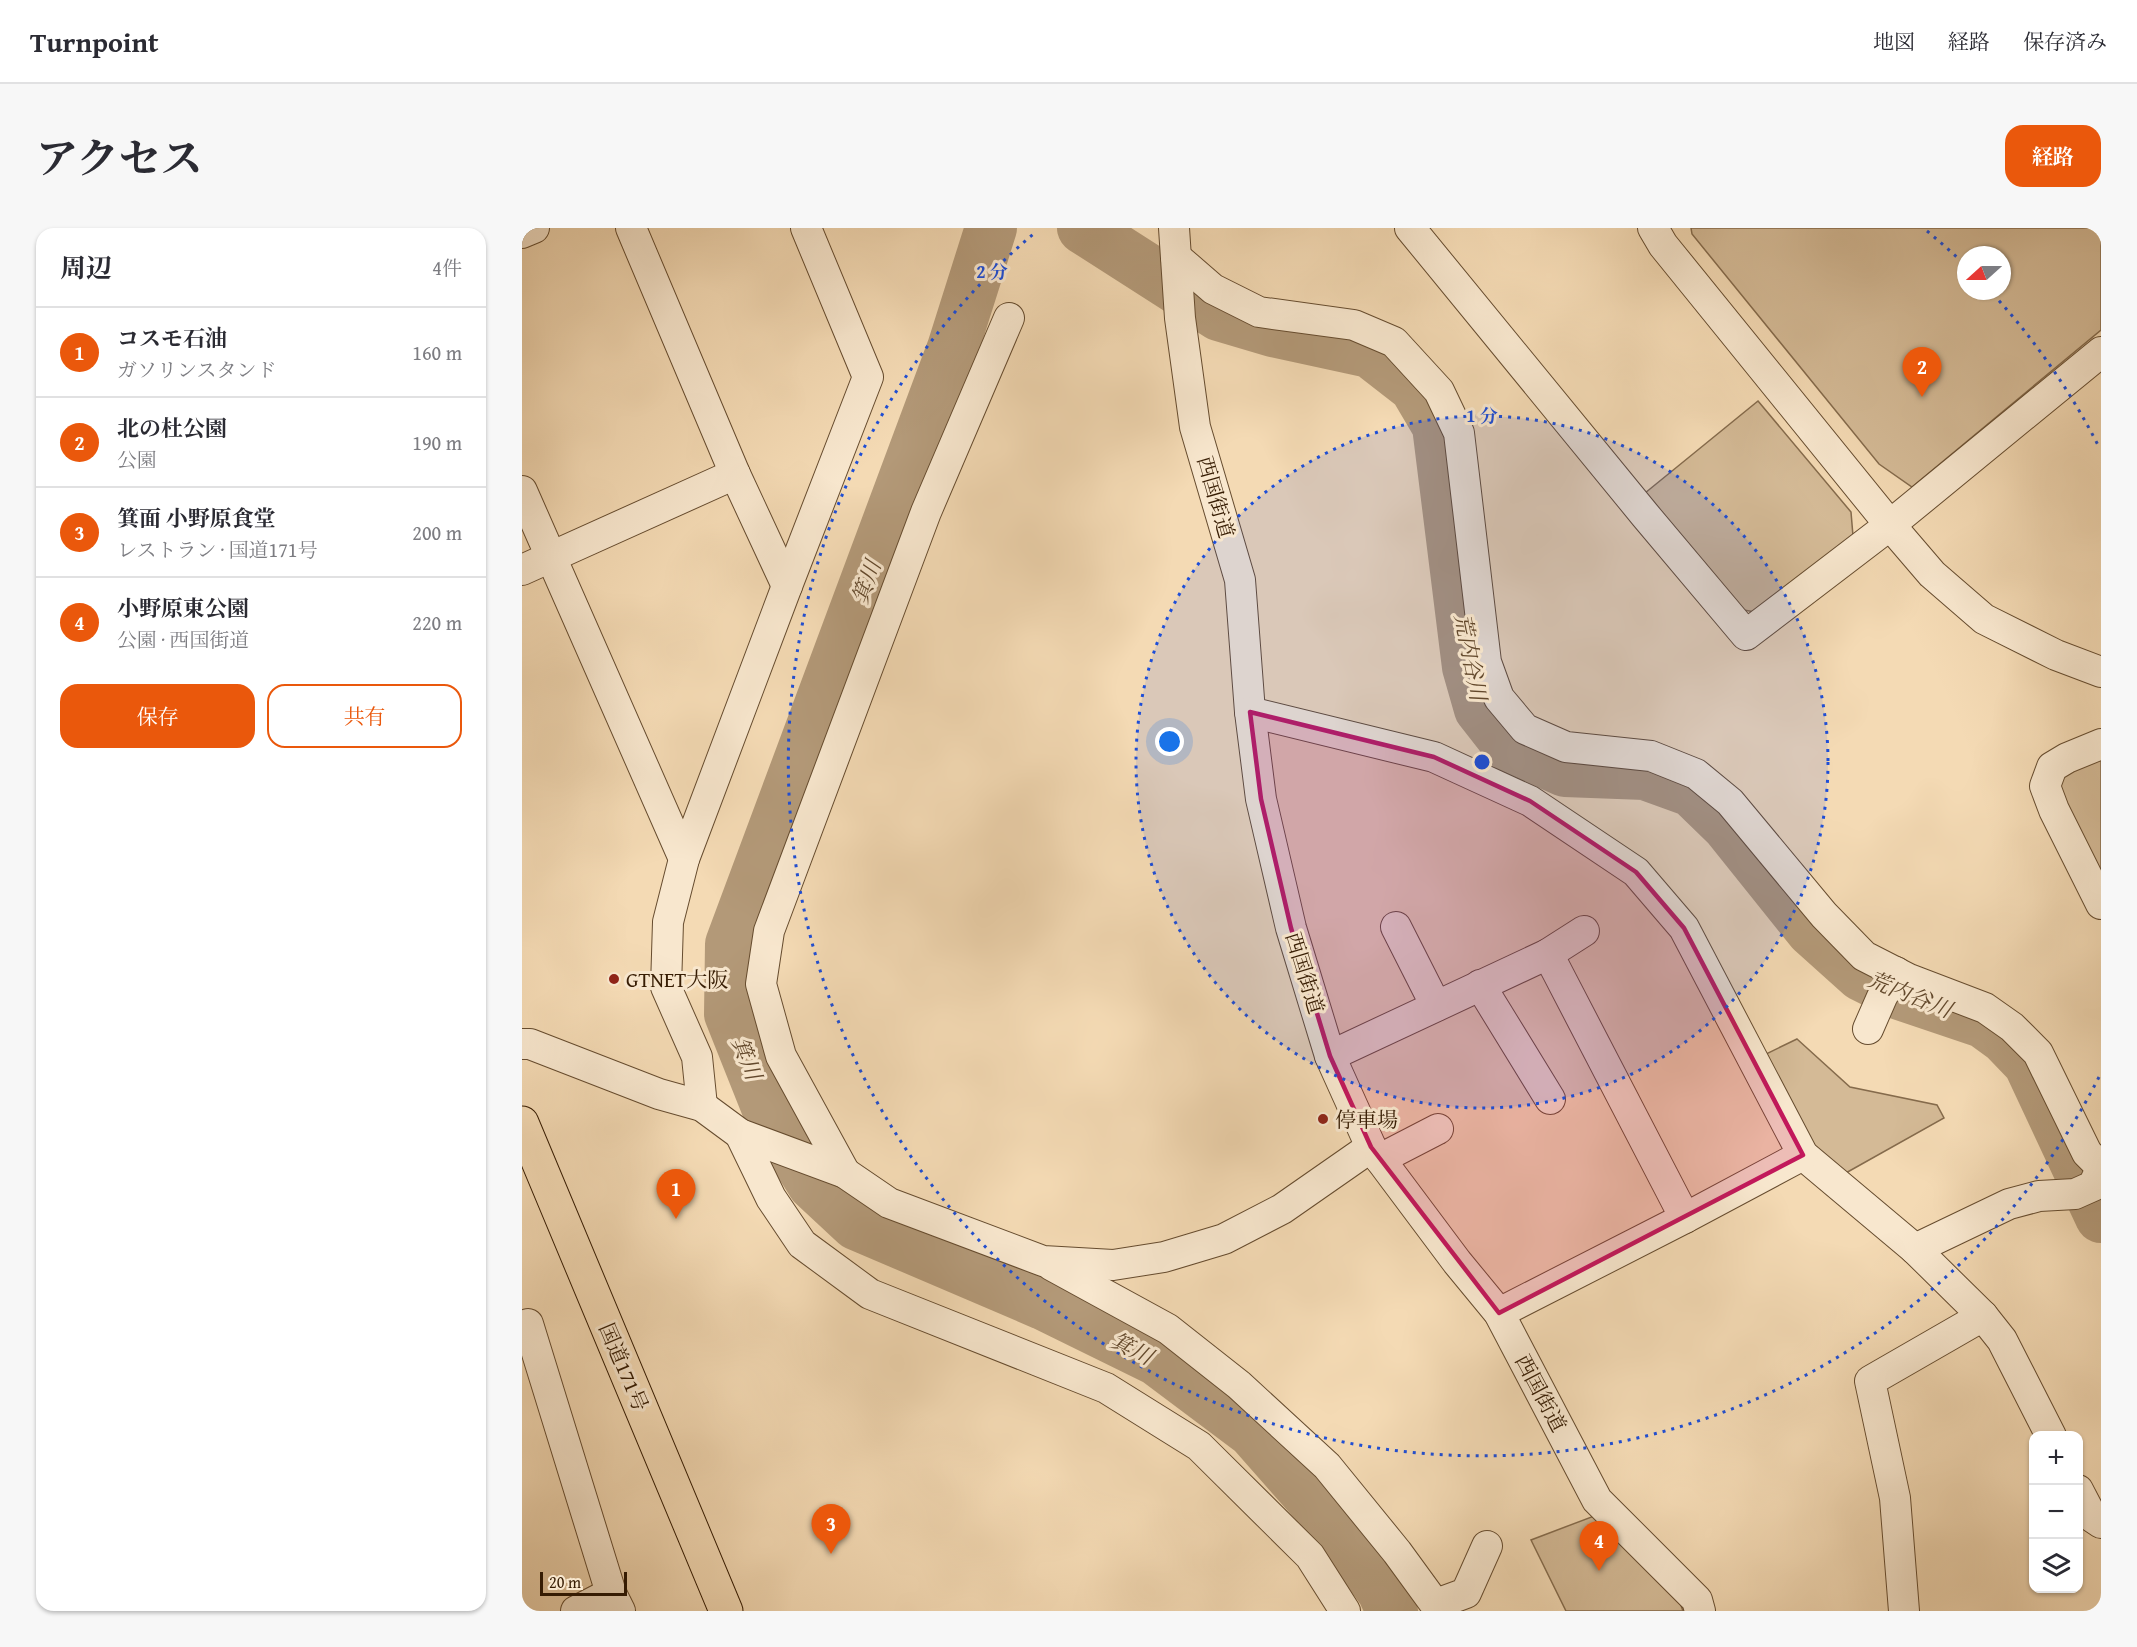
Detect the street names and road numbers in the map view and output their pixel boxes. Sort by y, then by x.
street label: 西国街道 [1190,452,1242,542]
street label: 西国街道 [1278,928,1332,1018]
street label: 国道171号 [591,1318,657,1416]
street label: 西国街道 [1508,1349,1574,1437]

